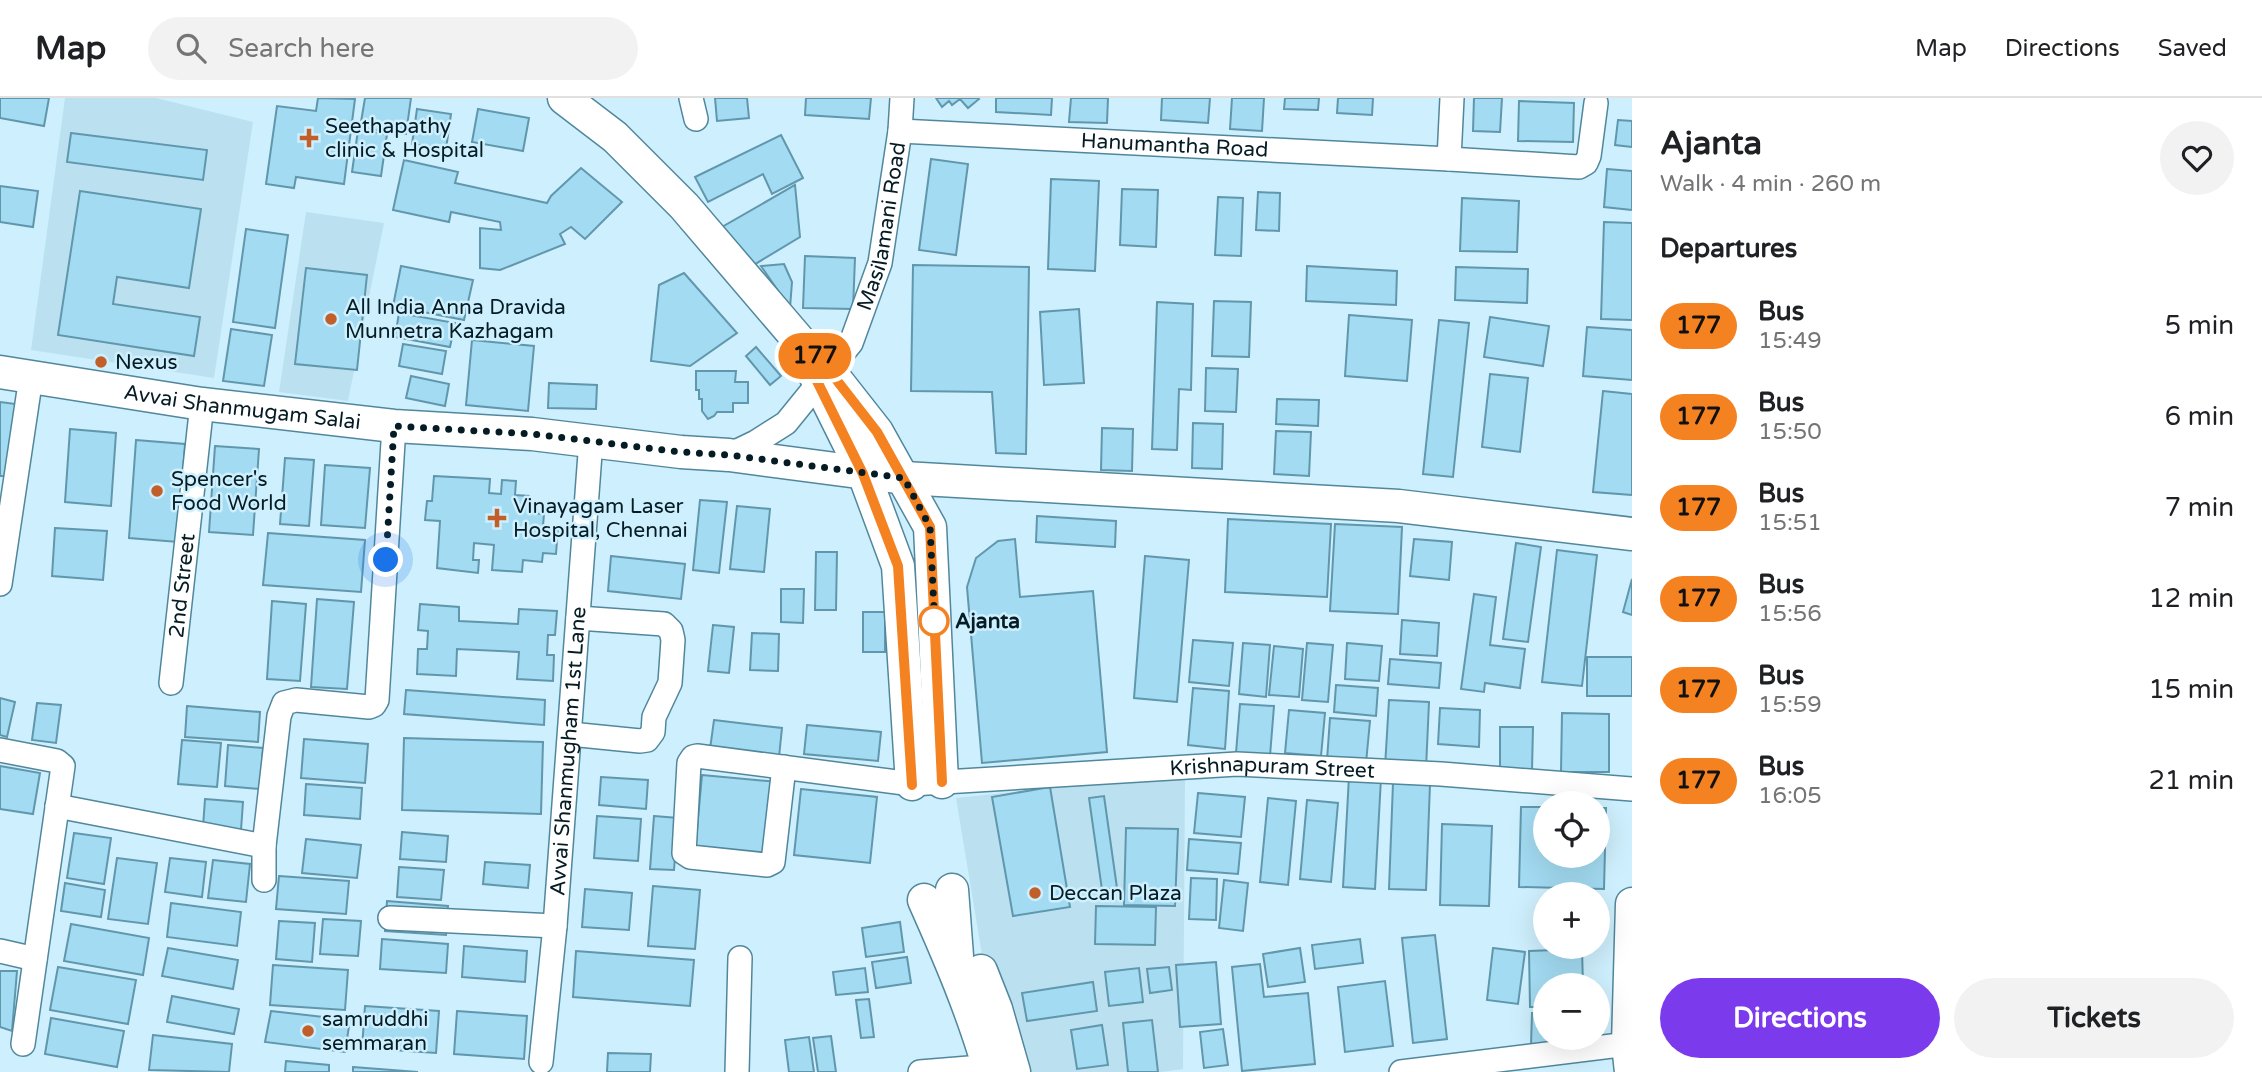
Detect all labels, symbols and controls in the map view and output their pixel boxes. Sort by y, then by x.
search box [148,17,638,80]
text: Map [35,29,106,68]
icon: search [172,29,210,67]
text: Search here [228,33,374,64]
text: Map [1915,34,1967,63]
text: Directions [2005,34,2120,63]
text: Saved [2158,34,2227,63]
place label: Seethapathy clinic & Hospital [325,114,484,163]
button: heart [2160,121,2234,195]
text: Ajanta [1660,124,1762,163]
marker: Seethapathy clinic & Hospital [299,128,319,148]
street label: Hanumantha Road [1080,128,1269,163]
street label: Masilamani Road [852,140,911,314]
text: Walk · 4 min · 260 m [1660,170,1881,198]
text: Departures [1660,233,1797,264]
place label: All India Anna Dravida Munnetra Kazhagam [345,295,566,344]
text: Bus [1758,296,1804,327]
text: 5 min [2165,310,2234,341]
marker: All India Anna Dravida Munnetra Kazhagam [323,311,339,327]
text: 177 [1676,311,1721,340]
text: 15:49 [1758,327,1822,355]
line badge: 177 [775,333,855,379]
text: 177 [792,341,838,370]
place label: Nexus [115,350,178,375]
marker: Nexus [93,354,109,370]
street label: Avvai Shanmugam Salai [122,380,362,435]
text: Bus [1758,387,1804,418]
text: 6 min [2165,401,2234,432]
text: 177 [1676,402,1721,431]
text: 15:50 [1758,418,1822,446]
place label: Spencer's Food World [171,467,287,516]
text: Bus [1758,478,1804,509]
marker: Spencer's Food World [149,483,165,499]
text: 7 min [2165,492,2234,523]
text: 177 [1676,493,1721,522]
place label: Vinayagam Laser Hospital, Chennai [513,494,688,543]
marker: Vinayagam Laser Hospital, Chennai [487,508,507,528]
text: 15:51 [1758,509,1822,537]
street label: 2nd Street [164,532,201,639]
your location [368,542,403,577]
text: Bus [1758,569,1804,600]
text: 12 min [2148,583,2234,614]
text: 177 [1676,584,1721,613]
text: 15:56 [1758,600,1822,628]
street label: Avvai Shanmugham 1st Lane [545,606,592,897]
marker: Ajanta [919,606,949,636]
place label: Ajanta [955,609,1020,634]
text: Bus [1758,660,1804,691]
text: 15 min [2148,674,2234,705]
text: 177 [1676,675,1721,704]
text: 15:59 [1758,691,1822,719]
text: Bus [1758,751,1804,782]
street label: Krishnapuram Street [1169,752,1375,784]
text: 21 min [2148,765,2234,796]
text: 177 [1676,766,1721,795]
text: 16:05 [1758,782,1822,810]
map controls [1533,791,1610,1050]
button: locate [1533,791,1610,868]
place label: Deccan Plaza [1049,881,1182,906]
button: + [1533,882,1610,959]
marker: Deccan Plaza [1027,885,1043,901]
button: − [1533,973,1610,1050]
button: Directions [1660,978,1940,1058]
button: Tickets [1954,978,2234,1058]
place label: samruddhi semmaran [322,1007,429,1056]
marker: samruddhi semmaran [300,1023,316,1039]

